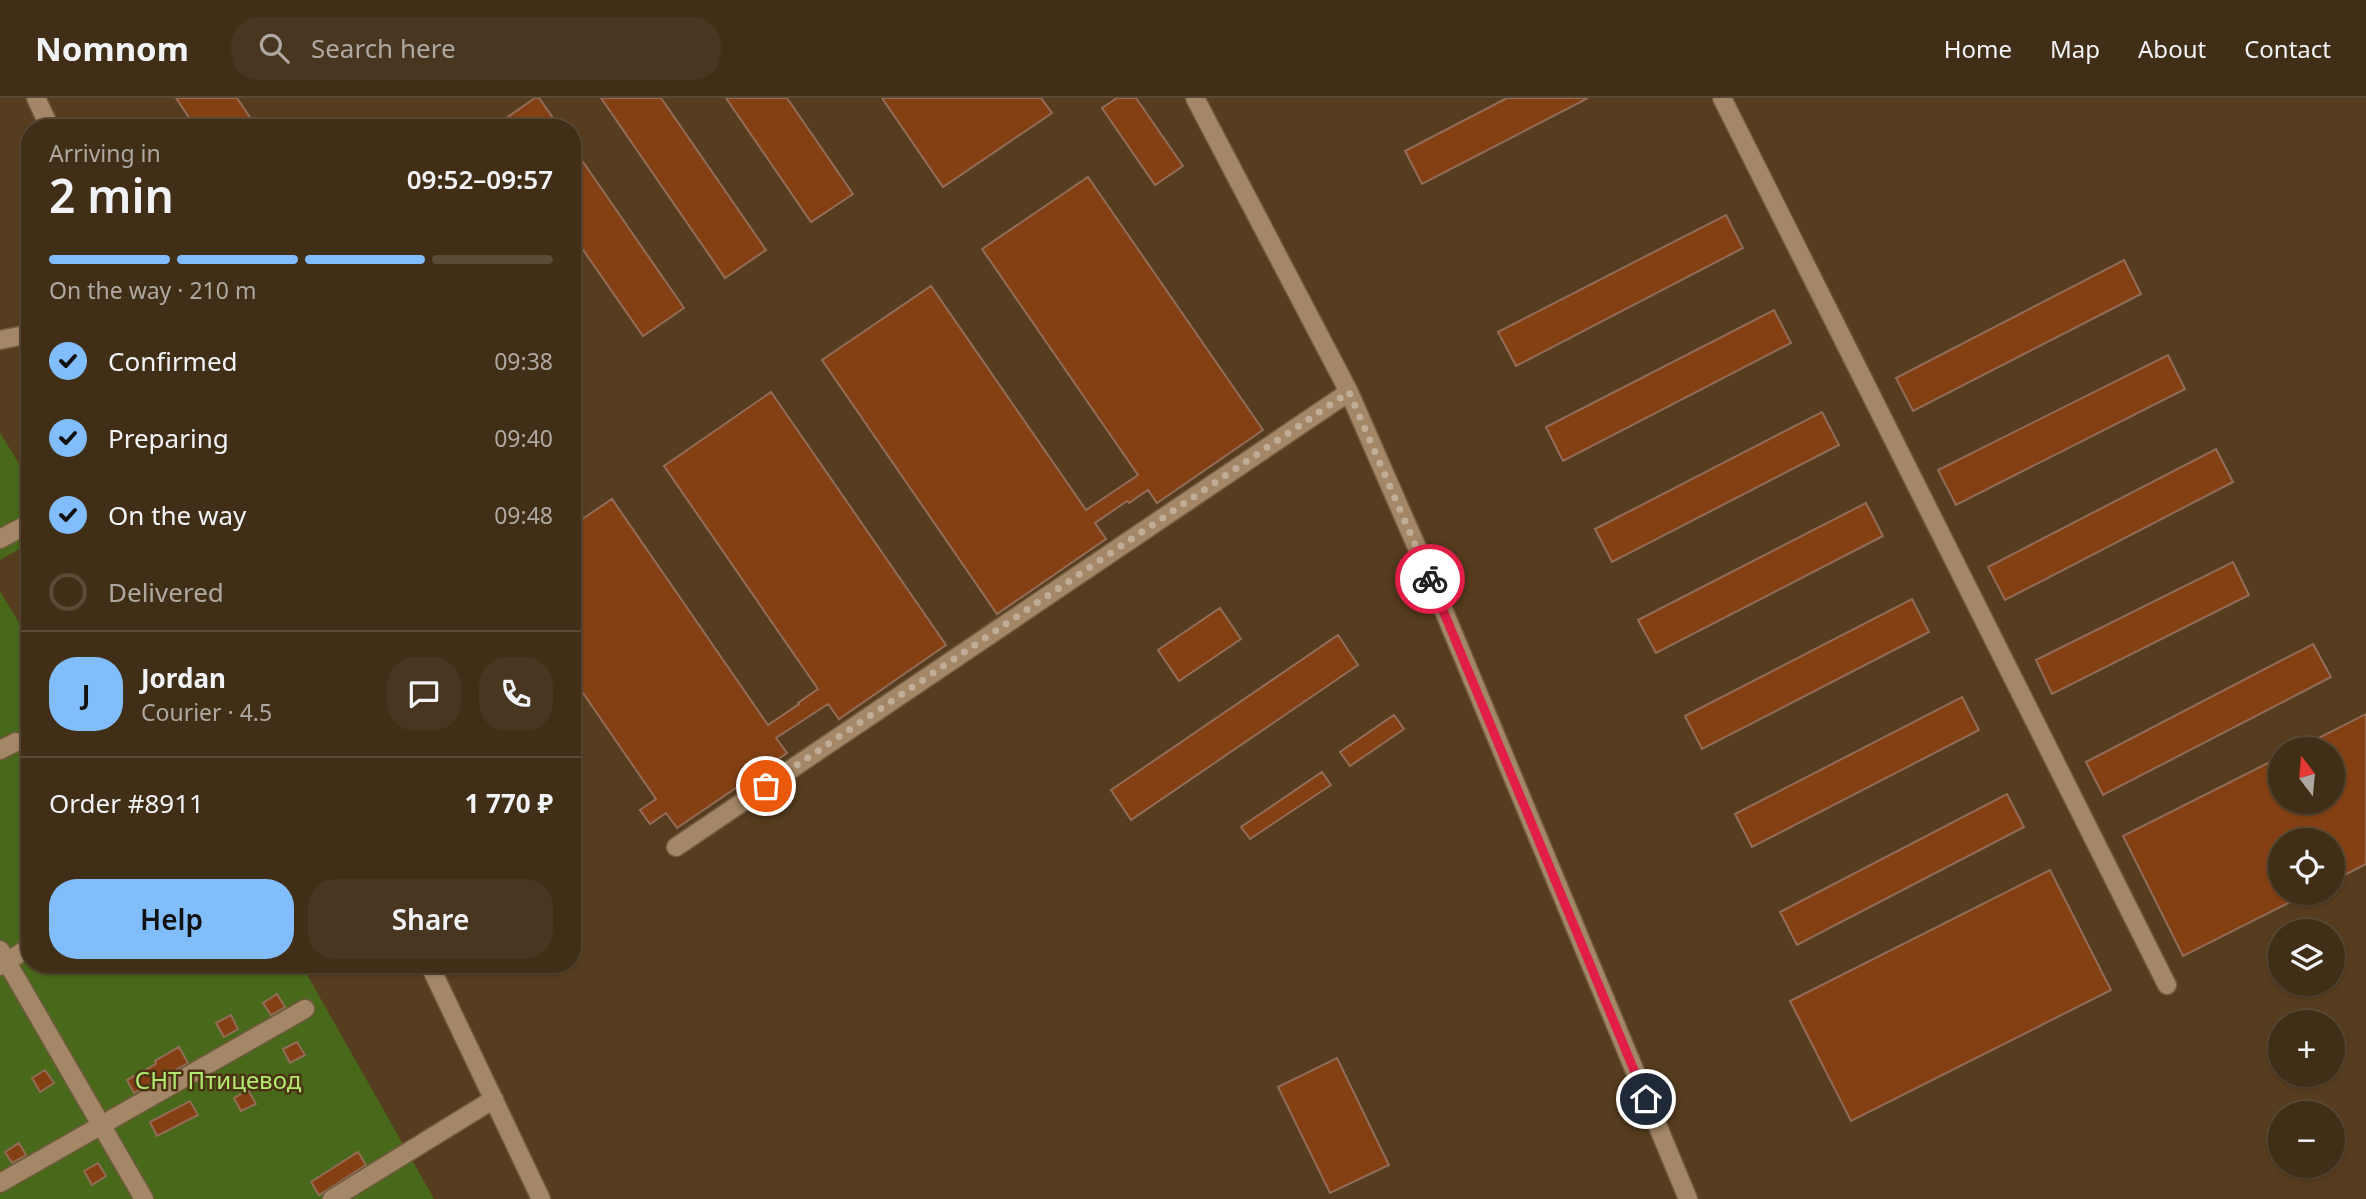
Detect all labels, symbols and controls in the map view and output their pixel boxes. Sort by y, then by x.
search box [231,17,721,80]
text: Nomnom [35,26,189,71]
icon: search [255,29,293,67]
text: Search here [311,30,456,66]
text: Home [1944,32,2012,65]
text: Map [2050,32,2100,65]
text: About [2138,32,2206,65]
text: Contact [2244,32,2331,65]
text: Arriving in [49,137,161,169]
text: 09:52–09:57 [407,161,553,197]
text: 2 min [49,164,174,226]
text: On the way · 210 m [49,274,256,306]
icon: check [49,342,87,380]
text: Confirmed [108,343,238,379]
text: 09:38 [494,345,553,377]
icon: check [49,419,87,457]
text: Preparing [108,420,229,456]
text: 09:40 [494,422,553,454]
icon: check [49,496,87,534]
text: On the way [108,497,246,533]
text: 09:48 [494,499,553,531]
courier [1395,544,1465,614]
icon: bike [1411,560,1449,598]
text: Delivered [108,574,224,610]
button: chat [387,657,461,731]
button: phone [479,657,553,731]
text: Jordan [141,660,226,696]
text: J [82,676,90,712]
text: Courier · 4.5 [141,696,272,728]
north arrow [2268,737,2345,814]
map controls [2268,737,2345,1178]
pin [736,756,796,816]
icon: bag [747,767,785,805]
text: Order #8911 [49,785,204,821]
text: 1 770 ₽ [464,785,553,821]
button: locate [2268,828,2345,905]
button: Help [49,879,294,959]
button: Share [308,879,553,959]
button: layers [2268,919,2345,996]
button: + [2268,1010,2345,1087]
park label: СНТ Птицевод [135,1063,302,1096]
pin [1616,1069,1676,1129]
icon: home [1627,1080,1665,1118]
button: − [2268,1101,2345,1178]

